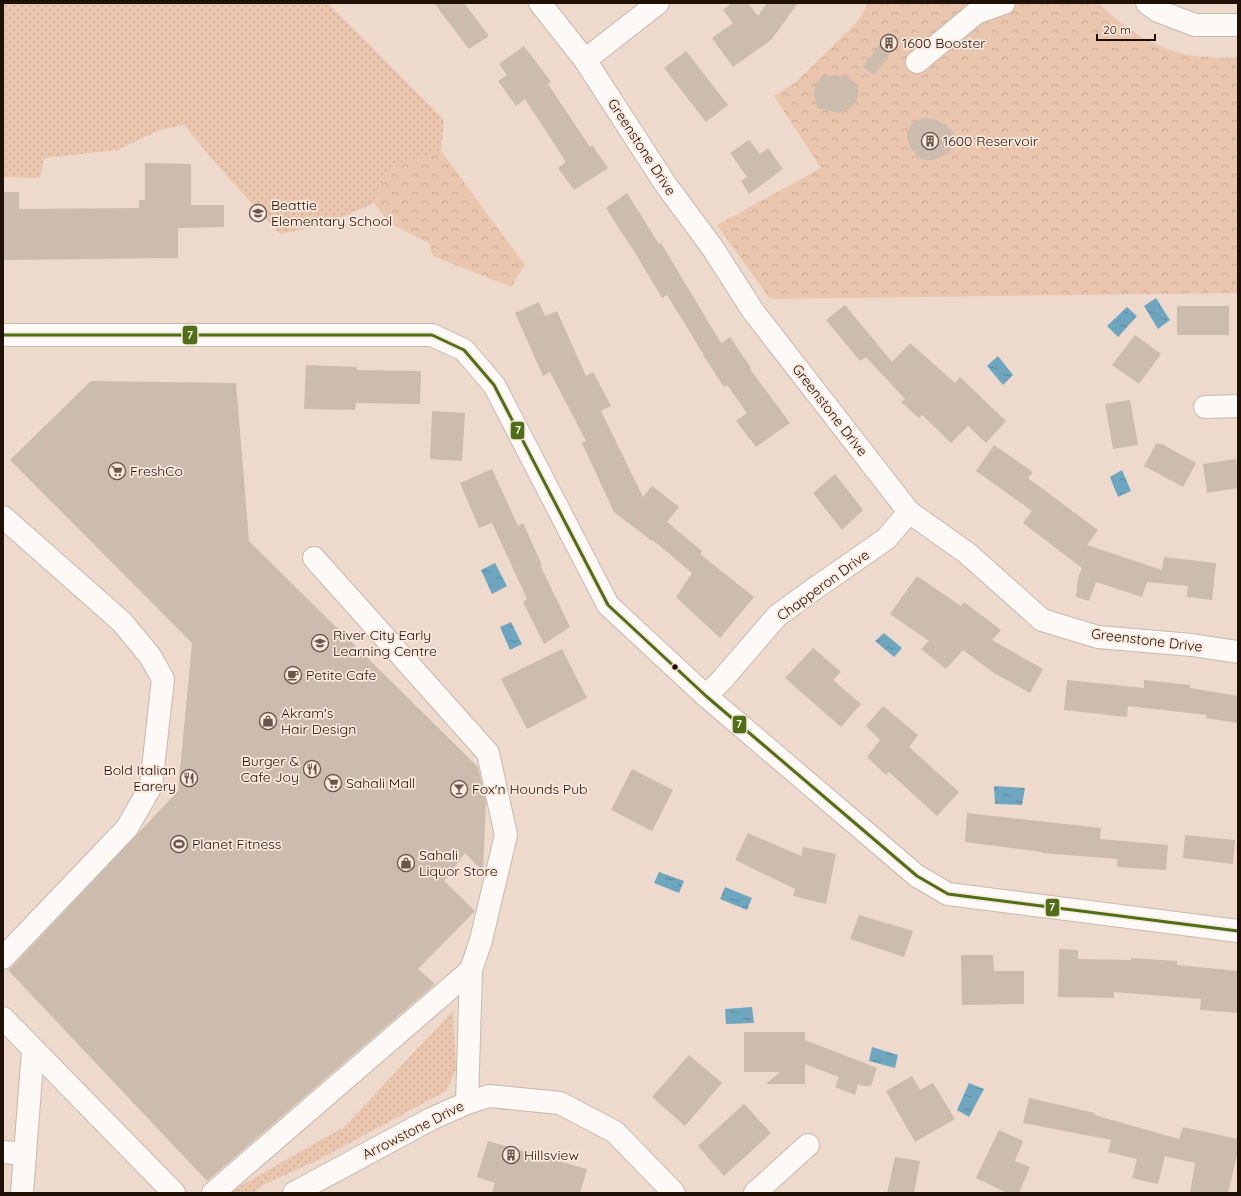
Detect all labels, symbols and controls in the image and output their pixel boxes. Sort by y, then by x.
scale bar [1097,16,1155,42]
text: 20 m [1103,22,1131,37]
building icon: 1600 Booster [879,33,899,53]
place label: 1600 Booster [902,34,986,52]
street label: Greenstone Drive [604,95,680,199]
building icon: 1600 Reservoir [920,131,940,151]
place label: 1600 Reservoir [943,132,1039,150]
place label: Beattie Elementary School [271,196,392,230]
school or university icon: Beattie Elementary School [248,203,268,223]
line badge: 7 [182,325,198,345]
text: 7 [187,328,193,342]
street label: Greenstone Drive [788,360,872,460]
line badge: 7 [510,421,525,440]
text: 7 [515,423,521,437]
supermarket icon: FreshCo [107,461,127,481]
place label: FreshCo [130,462,183,480]
street label: Chapperon Drive [773,545,873,624]
street label: Greenstone Drive [1090,624,1204,656]
place label: River City Early Learning Centre [333,626,437,660]
school or university icon: River City Early Learning Centre [310,633,330,653]
unlabelled marker [670,662,680,672]
cafe icon: Petite Cafe [283,665,303,685]
place label: Petite Cafe [306,666,376,684]
place label: Akram's Hair Design [281,704,356,738]
shop icon: Akram's Hair Design [258,711,278,731]
line badge: 7 [732,715,747,734]
text: 7 [736,717,742,731]
place label: Burger & Cafe Joy [241,752,299,786]
restaurant icon: Burger & Cafe Joy [302,759,322,779]
place label: Bold Italian Earery [104,761,176,795]
restaurant icon: Bold Italian Earery [179,768,199,788]
supermarket icon: Sahali Mall [323,773,343,793]
place label: Sahali Mall [346,774,415,792]
bar icon: Fox'n Hounds Pub [449,779,469,799]
place label: Fox'n Hounds Pub [472,780,588,798]
sports icon: Planet Fitness [169,834,189,854]
place label: Planet Fitness [192,835,281,853]
place label: Sahali Liquor Store [419,846,498,880]
shop icon: Sahali Liquor Store [396,853,416,873]
line badge: 7 [1045,898,1060,917]
text: 7 [1049,900,1055,914]
street label: Arrowstone Drive [359,1097,467,1163]
building icon: Hillsview [501,1145,521,1165]
place label: Hillsview [524,1146,579,1164]

